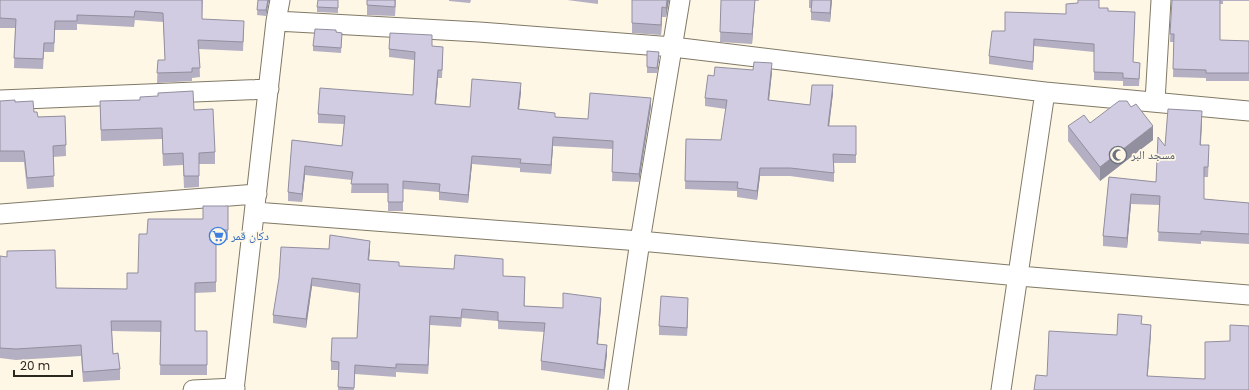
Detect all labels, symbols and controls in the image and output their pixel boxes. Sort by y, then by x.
mosque icon: مسجد البر [1108,145,1128,165]
place label: مسجد البر [1130,146,1175,163]
supermarket icon: دكان قمر [208,226,228,246]
place label: دكان قمر [230,227,269,244]
scale bar [14,352,72,378]
text: 20 m [20,357,50,374]

